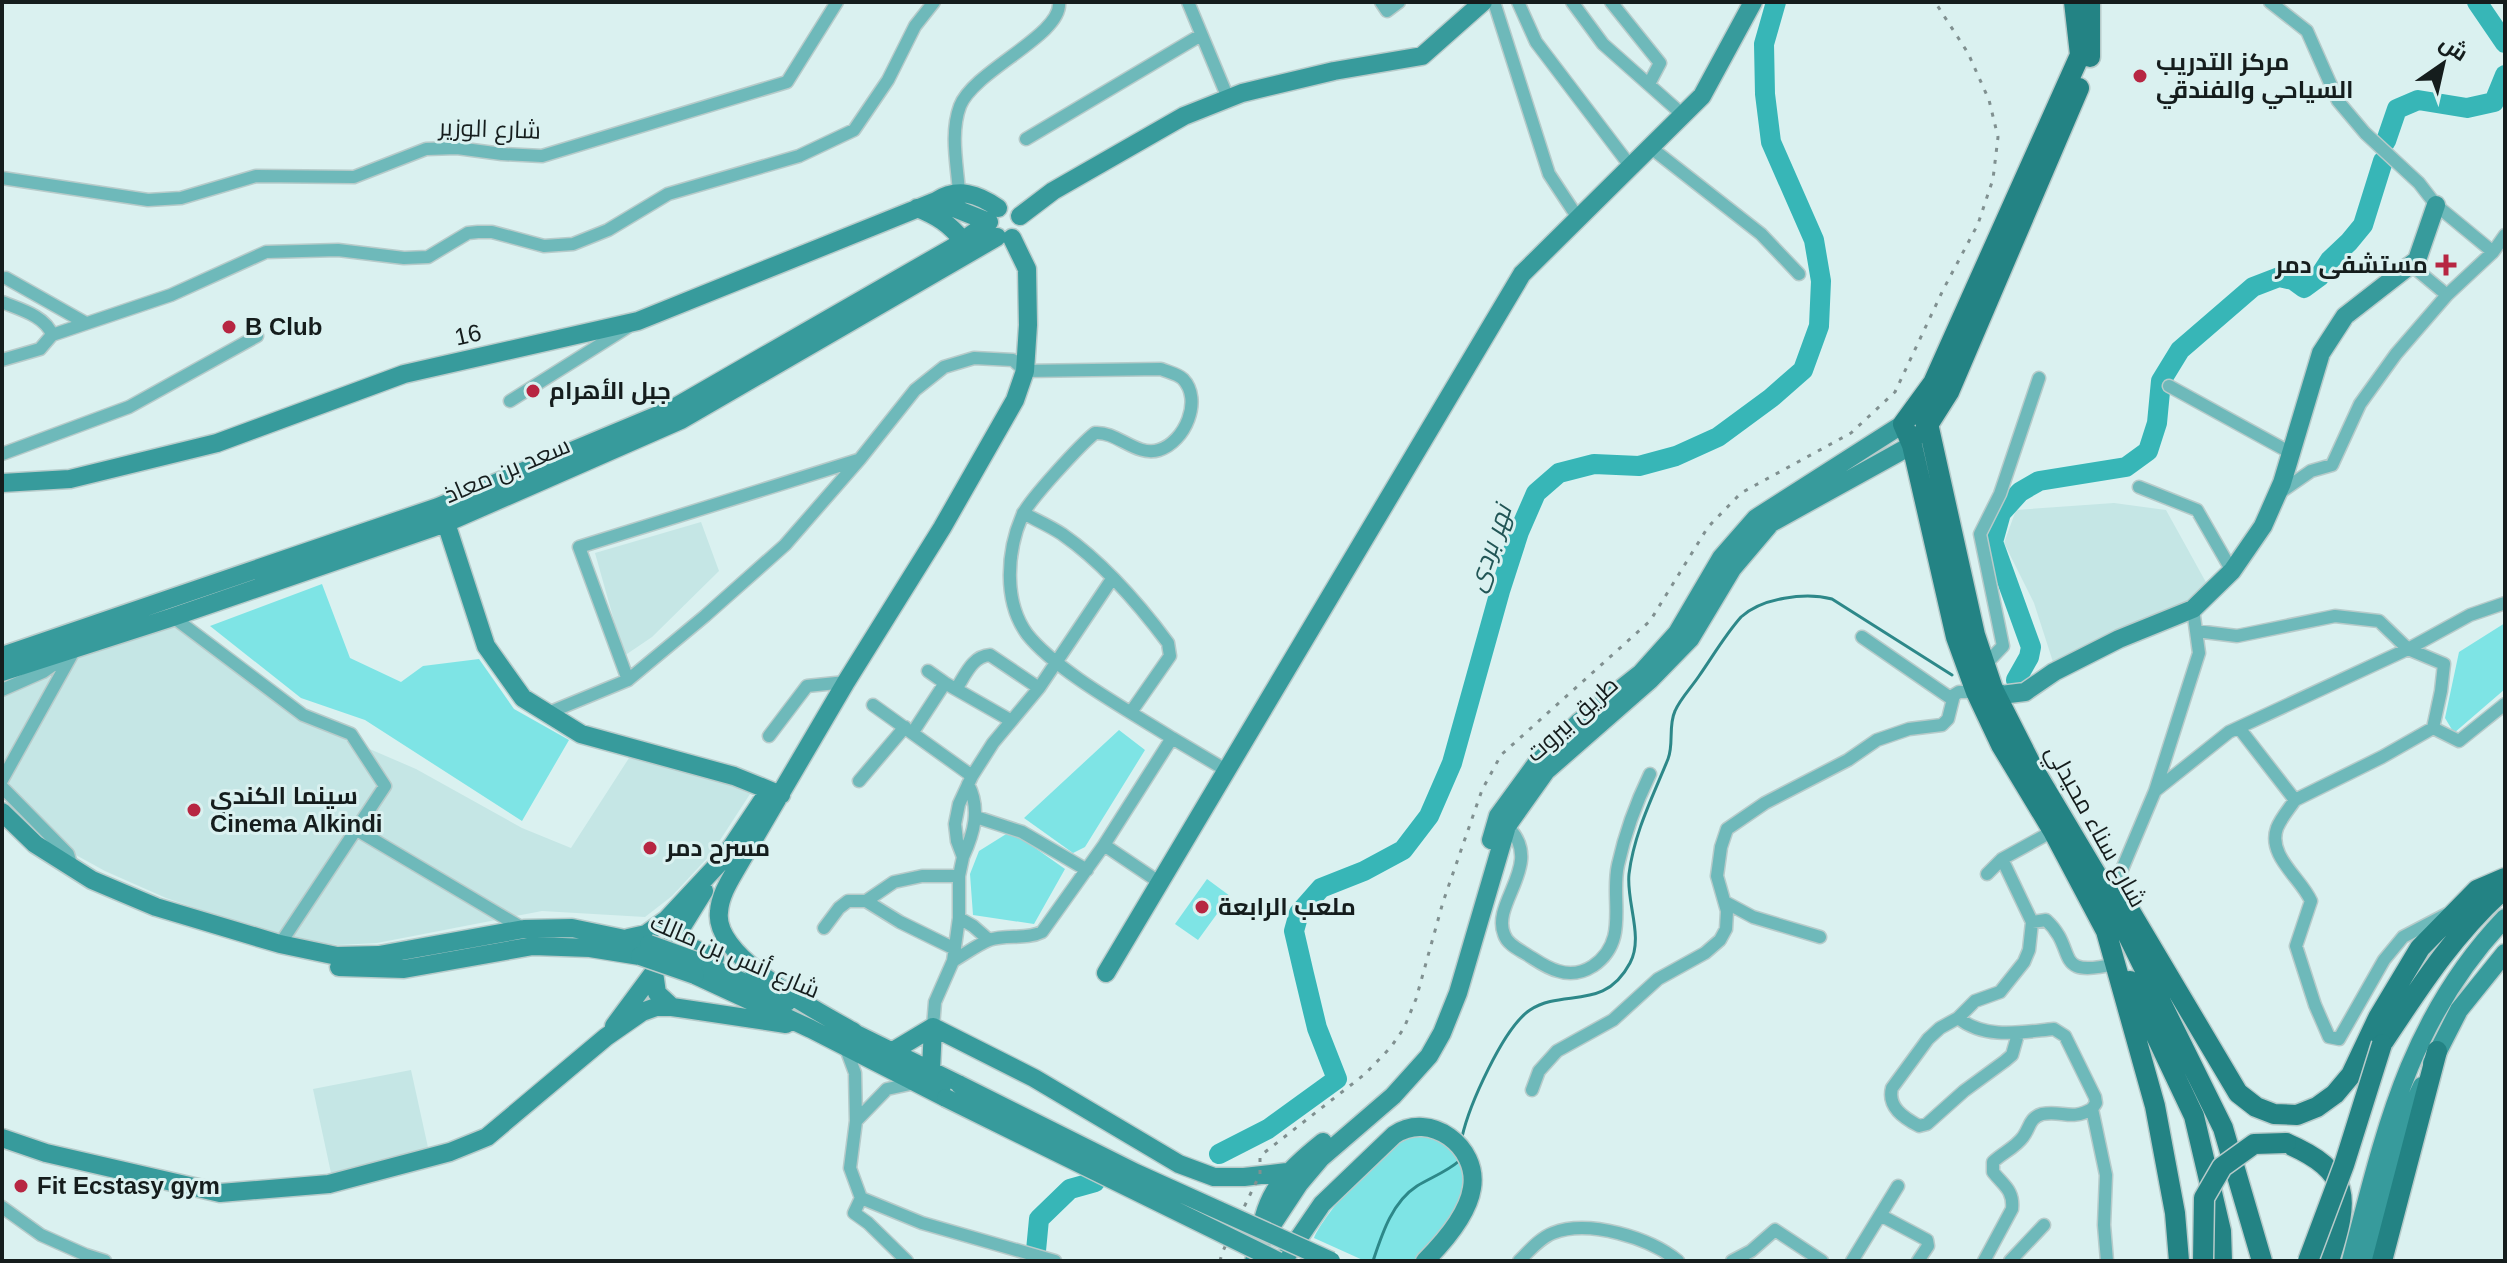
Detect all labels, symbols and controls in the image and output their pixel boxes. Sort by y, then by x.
north arrow [2403,24,2483,104]
text: ش [2435,30,2473,67]
place label: مركز التدريب السياحي والفندقي [2156,48,2354,109]
marker: مركز التدريب السياحي والفندقي [2131,67,2149,85]
street label: شارع الوزير [437,113,541,147]
place label: مستشفى دمر [2274,251,2428,279]
marker: مستشفى دمر [2435,254,2457,276]
place label: B Club [245,313,322,340]
marker: B Club [220,318,238,336]
street label: 16 [452,318,484,351]
place label: جبل الأهرام [549,377,671,407]
marker: جبل الأهرام [524,382,542,400]
street label: سعد بن معاذ [440,431,574,509]
water label: نهر بردى [1460,498,1520,596]
street label: طريق بيروت [1520,670,1624,768]
street label: شارع سناء محيدلي [2035,740,2152,914]
place label: سينما الكندي Cinema Alkindi [210,782,382,837]
marker: سينما الكندي Cinema Alkindi [185,801,203,819]
place label: مسرح دمر [665,834,770,864]
marker: مسرح دمر [641,839,659,857]
place label: ملعب الرابعة [1218,893,1356,921]
marker: ملعب الرابعة [1193,898,1211,916]
street label: شارع أنس بن مالك [645,906,825,1006]
place label: Fit Ecstasy gym [37,1172,220,1199]
marker: Fit Ecstasy gym [12,1177,30,1195]

